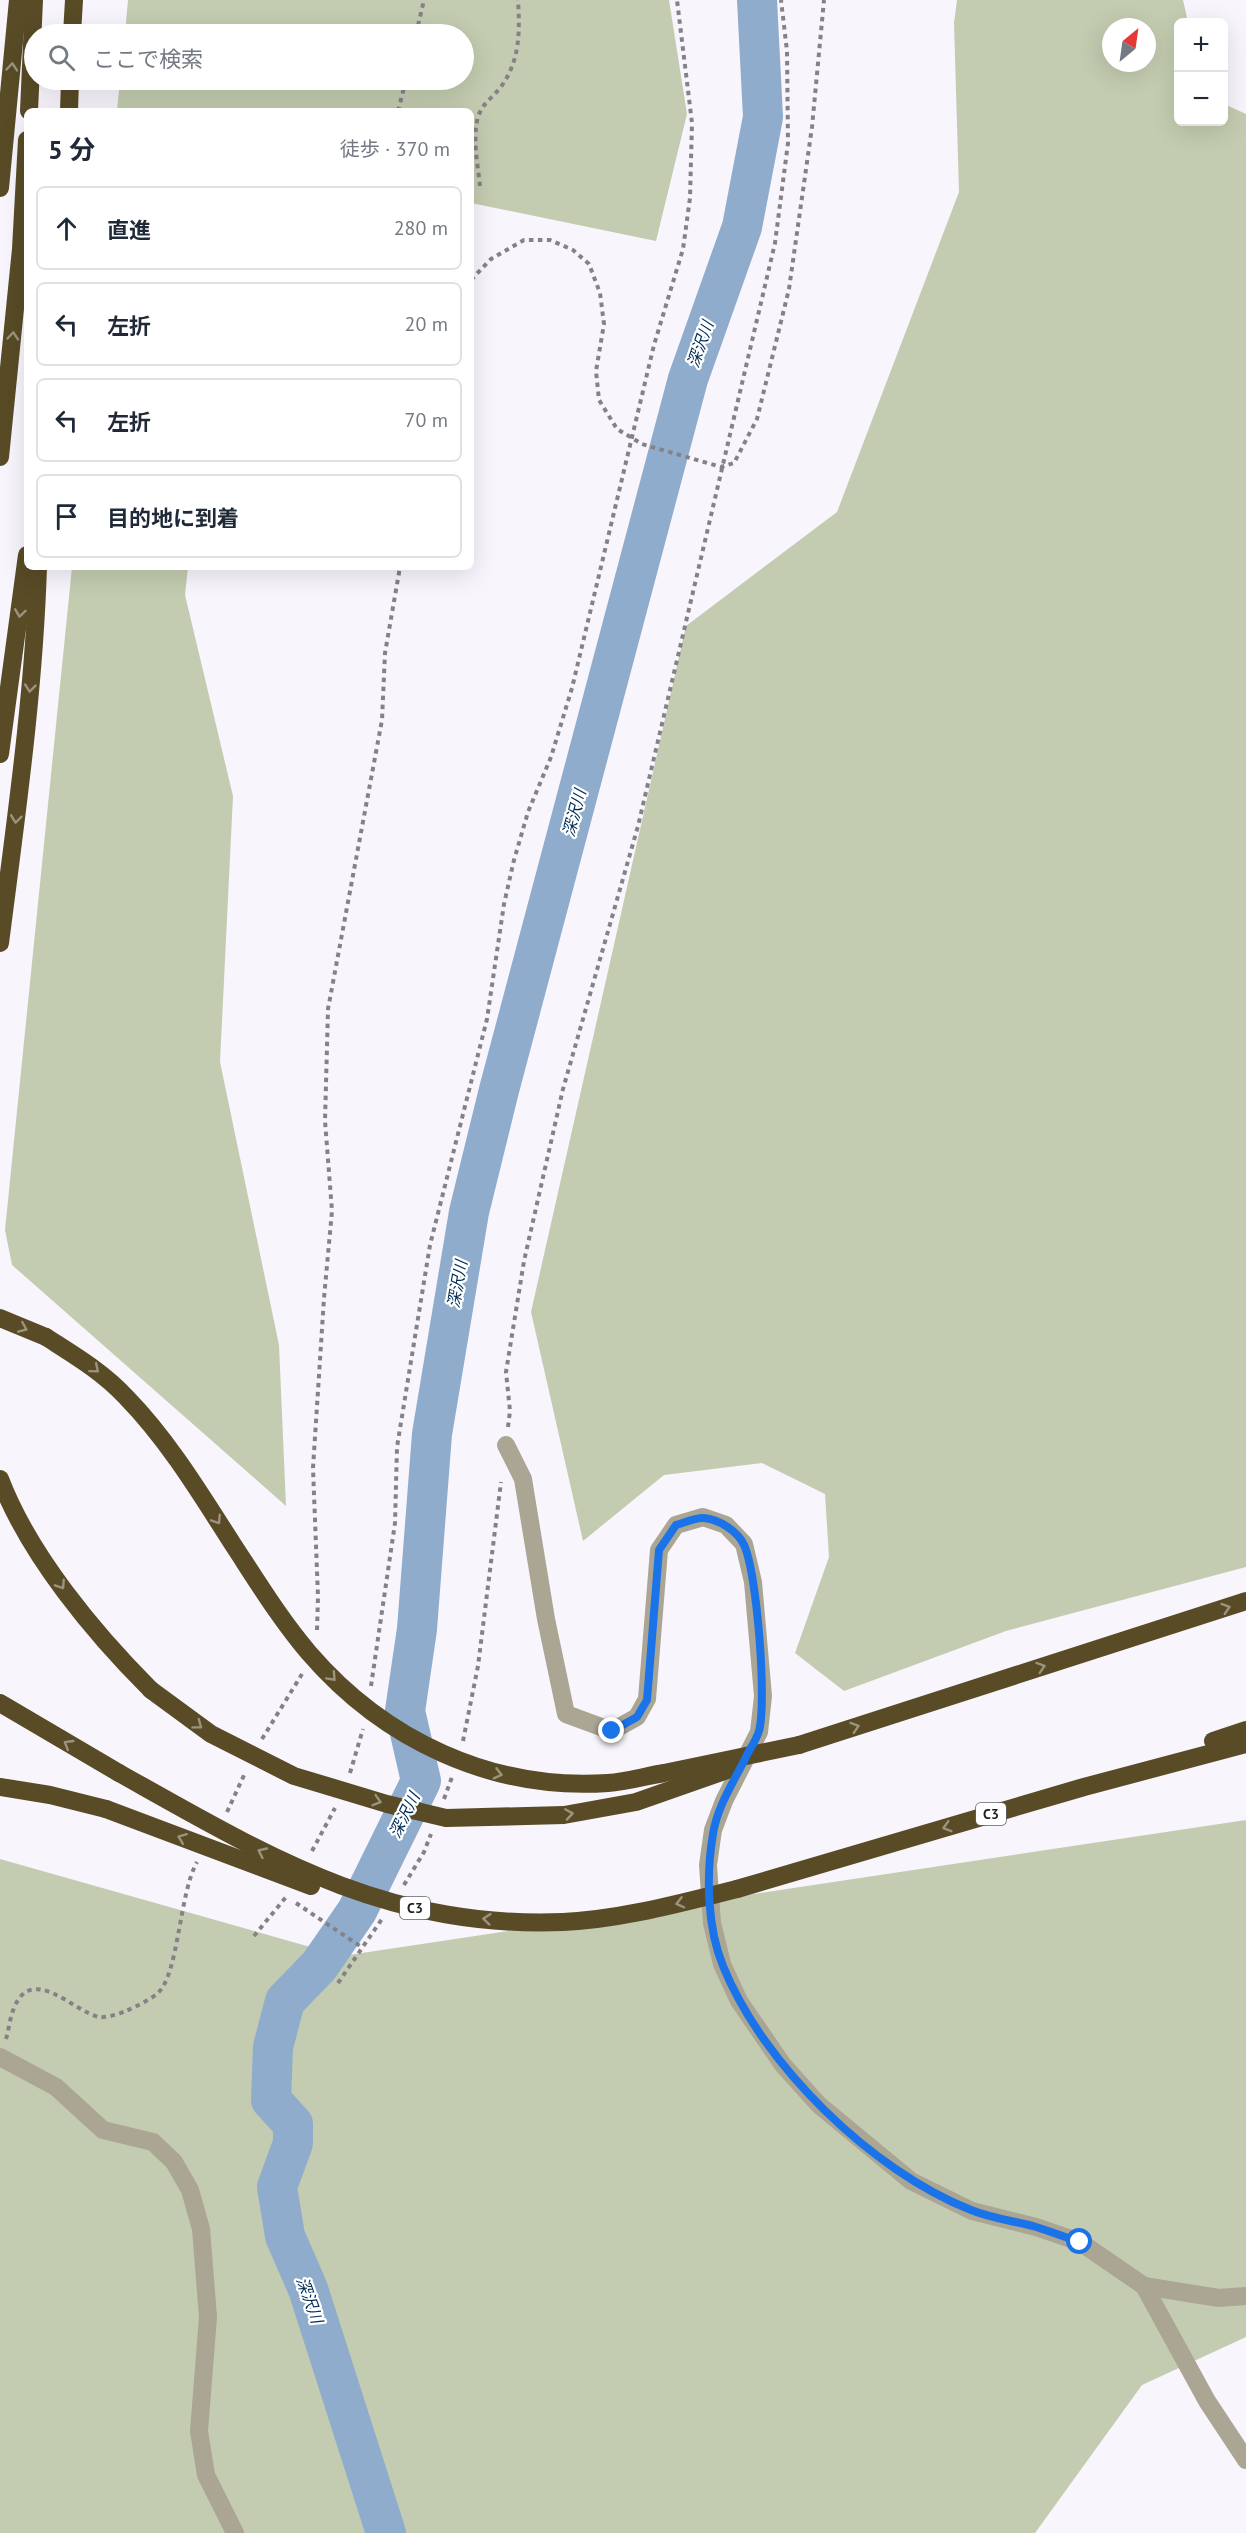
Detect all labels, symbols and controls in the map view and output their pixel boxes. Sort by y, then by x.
north arrow [1102,18,1156,72]
map controls [1174,18,1228,126]
button: + [1174,18,1228,72]
search box [24,24,474,90]
icon: search [45,41,78,74]
text: ここで検索 [93,45,203,73]
one-way arrow [5,62,18,71]
button: − [1174,72,1228,126]
text: 5 分 [48,133,95,166]
text: 徒歩 · 370 m [340,136,450,162]
icon: ahead [50,212,83,245]
text: 280 m [394,215,448,241]
text: 直進 [107,216,151,244]
icon: left [50,308,83,341]
text: 20 m [405,311,448,337]
text: 左折 [107,312,151,340]
water label: 深沢川 [683,316,718,370]
one-way arrow [6,332,19,341]
icon: left [50,404,83,437]
text: 70 m [405,407,448,433]
text: 左折 [107,408,151,436]
icon: arrive [50,500,83,533]
text: 目的地に到着 [107,504,239,532]
one-way arrow [14,608,26,617]
one-way arrow [24,684,37,693]
water label: 深沢川 [558,785,590,839]
one-way arrow [10,815,22,824]
water label: 深沢川 [443,1257,471,1309]
one-way arrow [17,1321,28,1333]
one-way arrow [88,1362,99,1373]
one-way arrow [210,1513,221,1524]
one-way arrow [54,1578,65,1589]
one-way arrow [1220,1602,1231,1615]
one-way arrow [1035,1662,1046,1674]
one-way arrow [324,1670,335,1681]
one-way arrow [192,1717,203,1728]
route end [598,1717,624,1743]
one-way arrow [849,1722,860,1734]
one-way arrow [64,1739,74,1751]
one-way arrow [493,1766,503,1779]
water label: 深沢川 [384,1787,424,1841]
one-way arrow [371,1794,381,1806]
road number: C3 [976,1803,1006,1825]
one-way arrow [564,1808,574,1821]
one-way arrow [942,1820,953,1832]
one-way arrow [177,1832,188,1845]
one-way arrow [257,1847,268,1859]
one-way arrow [675,1896,685,1909]
road number: C3 [400,1897,430,1919]
one-way arrow [482,1913,492,1926]
route start [1066,2228,1092,2254]
water label: 深沢川 [292,2274,328,2328]

